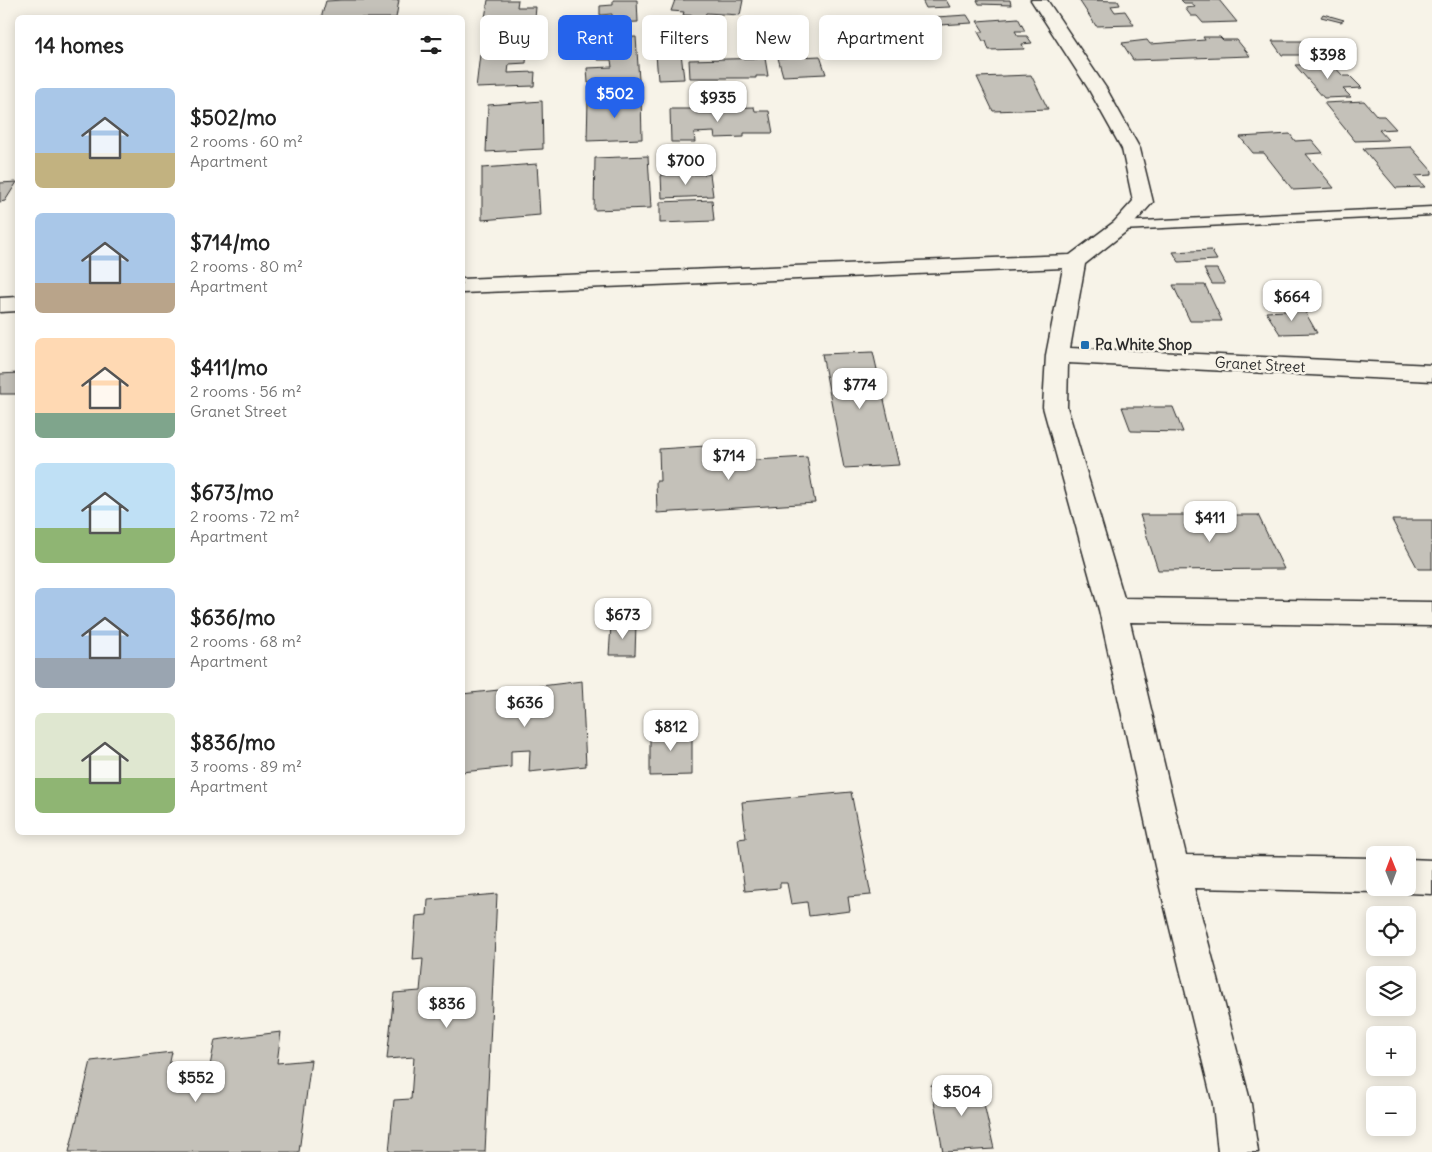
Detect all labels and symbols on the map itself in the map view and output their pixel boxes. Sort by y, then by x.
pin: $398 [1298,38,1358,80]
pin: $502 [585,76,645,119]
pin: $935 [688,80,748,123]
pin: $700 [656,144,716,186]
pin: $664 [1262,280,1322,322]
place label: Pa White Shop [1095,335,1192,355]
marker: Pa White Shop [1079,339,1091,351]
street label: Granet Street [1214,353,1306,376]
pin: $774 [830,368,890,410]
pin: $714 [699,438,759,481]
pin: $411 [1180,500,1240,543]
pin: $673 [593,598,653,640]
pin: $636 [495,686,555,728]
pin: $812 [641,710,701,752]
north arrow [1366,846,1416,896]
pin: $836 [417,986,477,1029]
pin: $552 [166,1060,226,1103]
pin: $504 [932,1074,992,1117]

